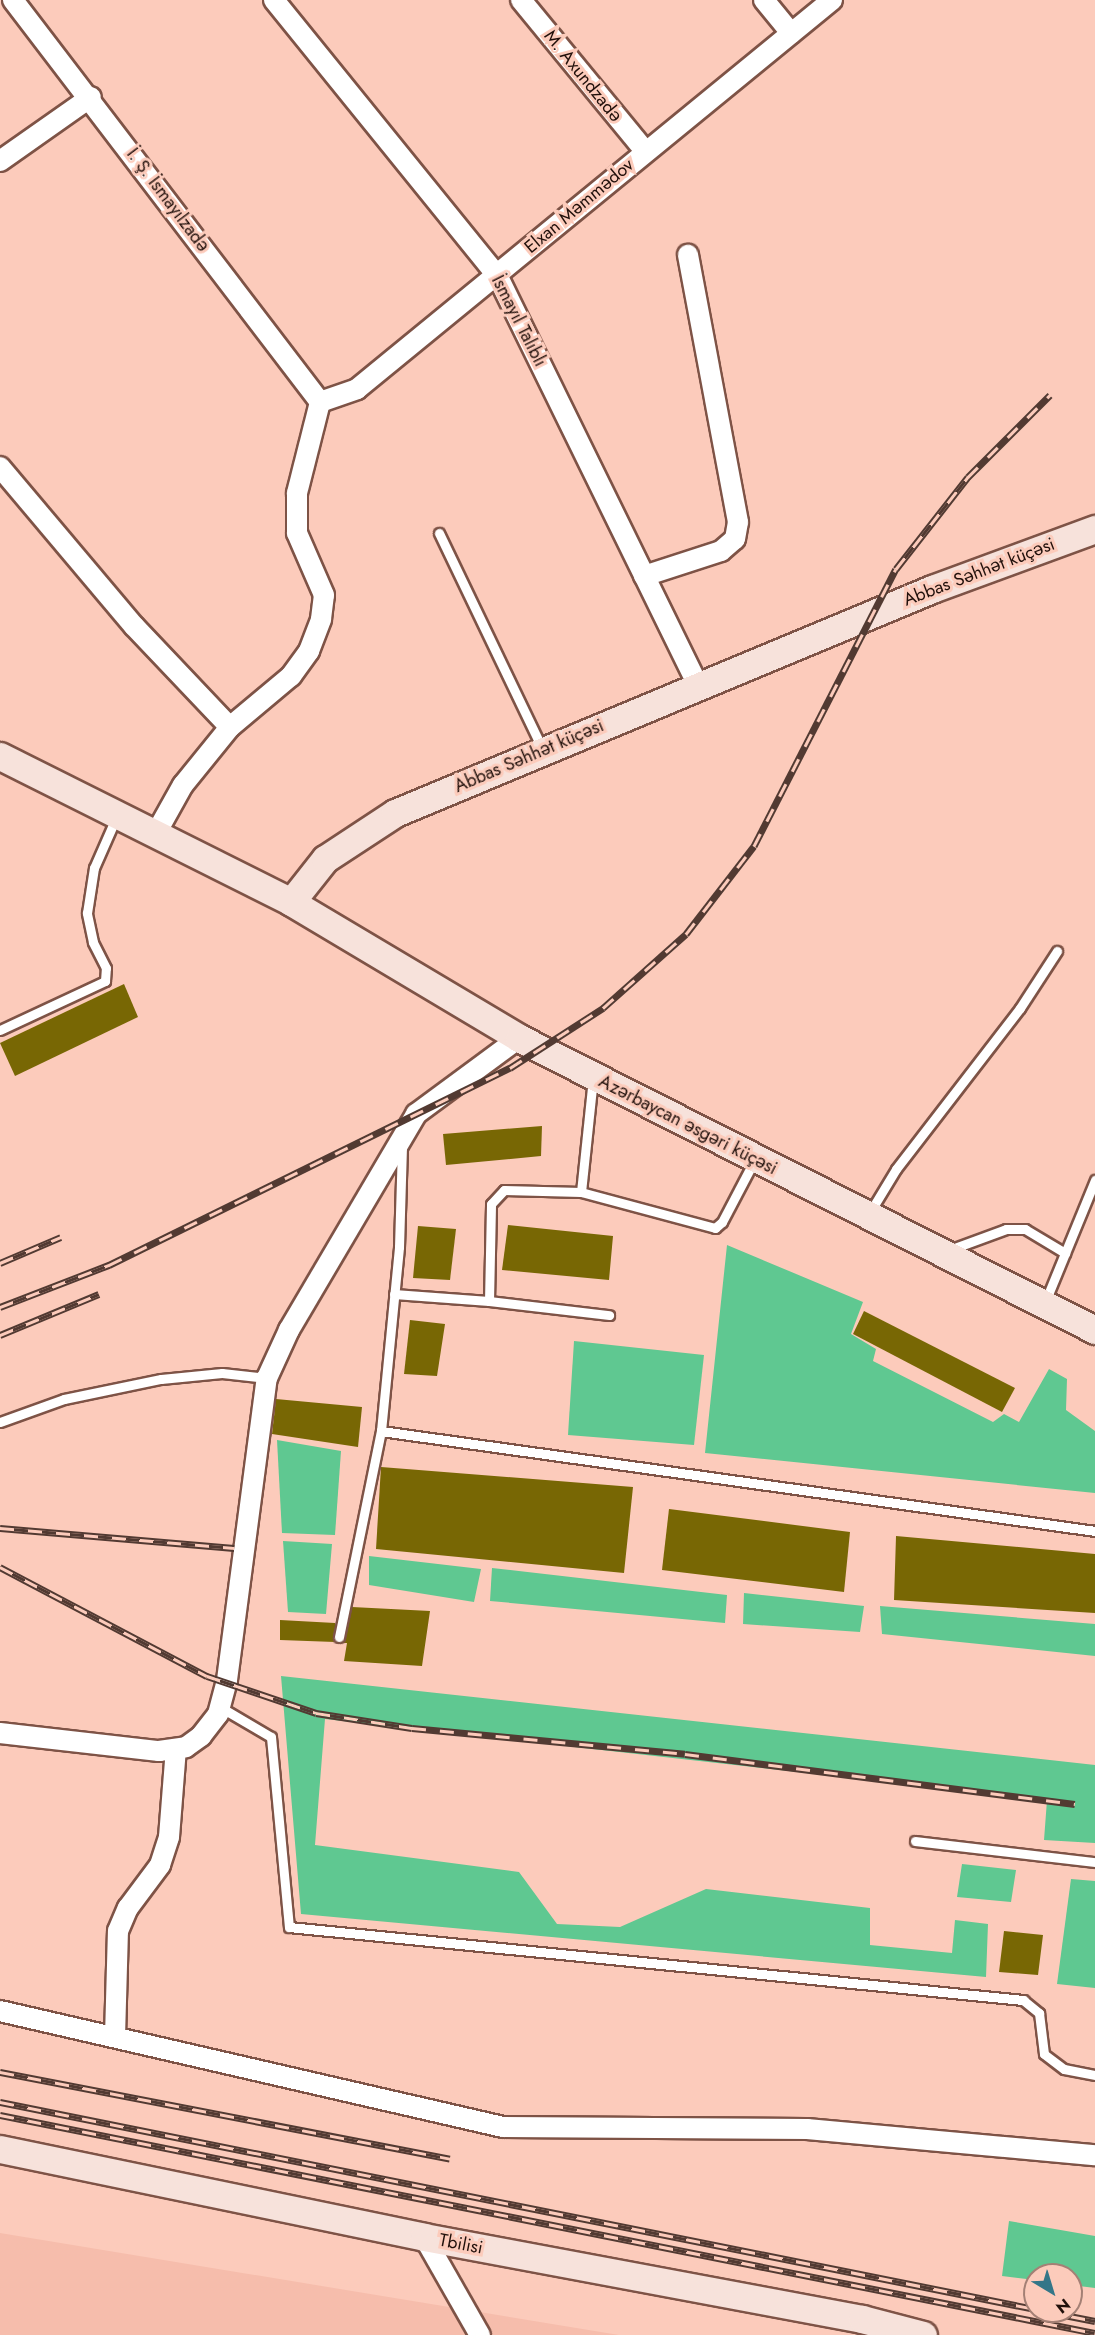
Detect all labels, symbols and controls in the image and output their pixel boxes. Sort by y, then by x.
street label: M. Axundzadə [539,26,627,126]
street label: İ. Ş. İsmayılzadə [122,144,214,256]
street label: Elxan Məmmədov [520,154,638,258]
street label: İsmayıl Talıblı [487,272,551,370]
street label: Abbas Səhhət küçəsi [900,533,1058,611]
street label: Abbas Səhhət küçəsi [451,715,607,797]
street label: Azərbaycan əsgəri küçəsi [595,1071,781,1179]
street label: Tbilisi [437,2229,485,2259]
north arrow [1023,2263,1083,2323]
text: N [1051,2293,1075,2319]

